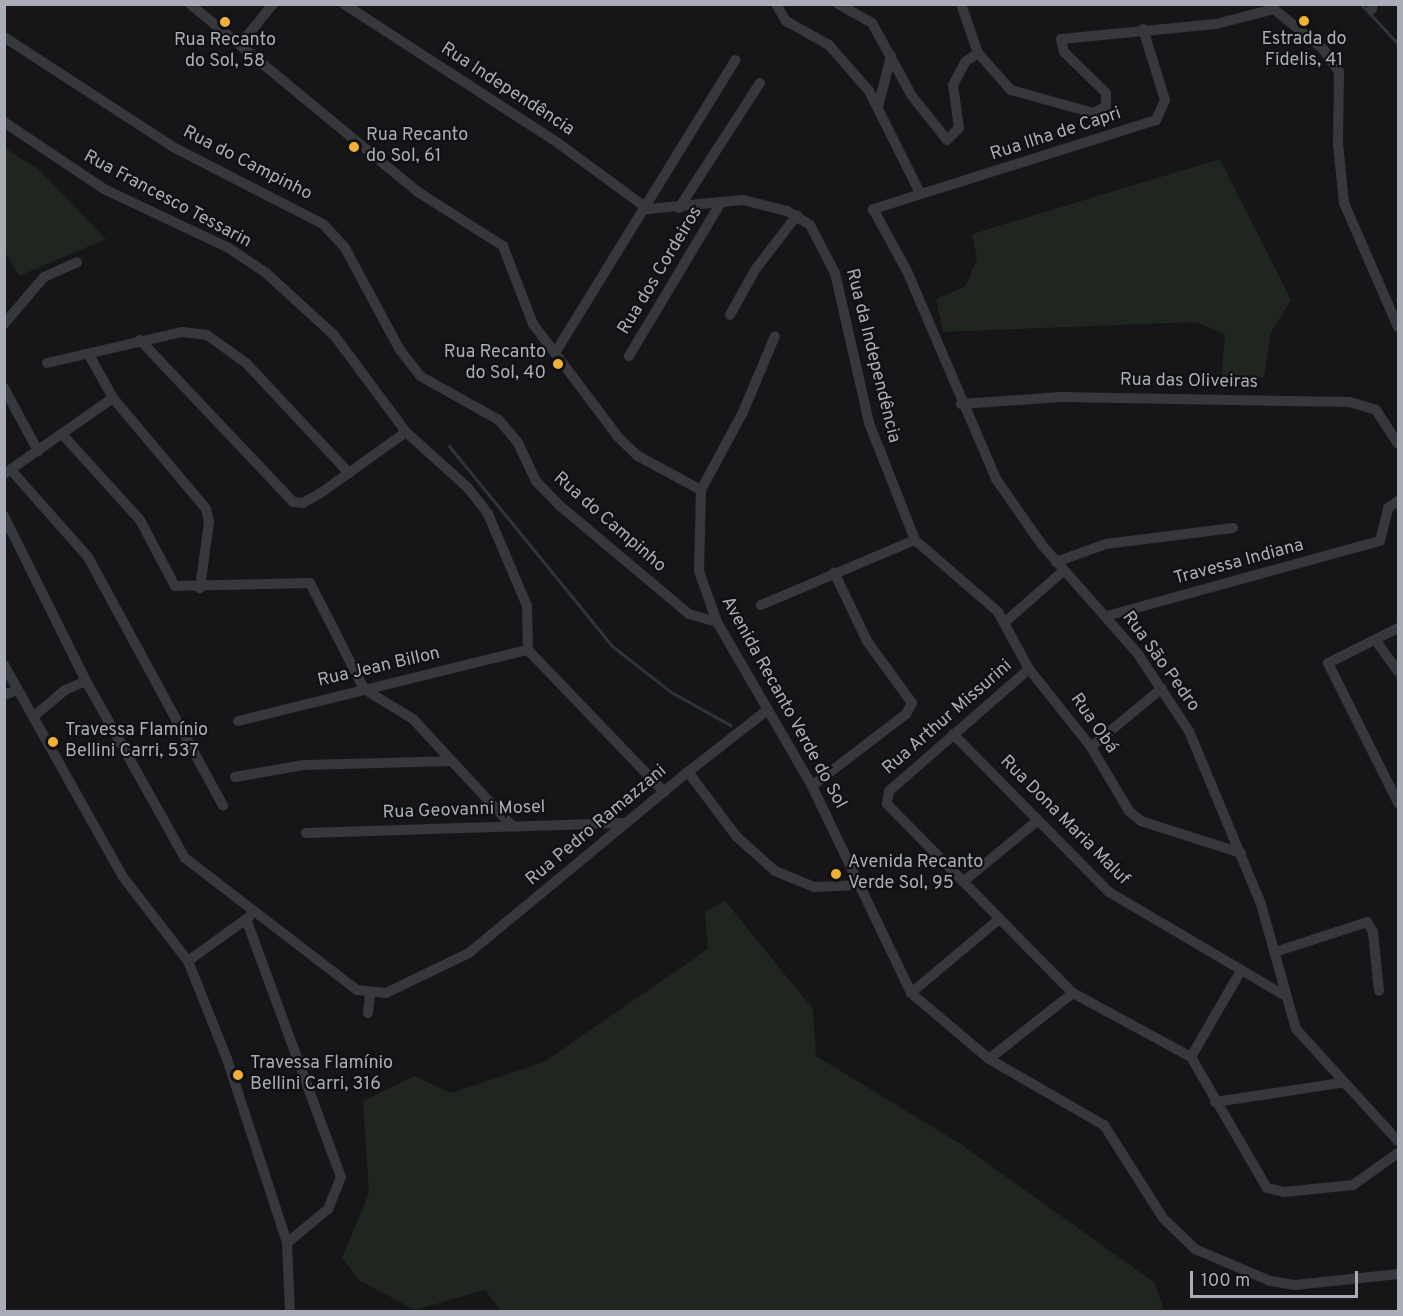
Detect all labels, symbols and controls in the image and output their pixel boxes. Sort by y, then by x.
marker: Estrada do Fidelis, 41 [1297,14,1311,28]
marker: Rua Recanto do Sol, 58 [218,15,232,29]
place label: Estrada do Fidelis, 41 [1261,30,1347,72]
place label: Rua Recanto do Sol, 58 [174,31,276,74]
street label: Rua Independência [436,39,578,141]
street label: Rua Ilha de Capri [988,104,1124,166]
street label: Rua do Campinho [179,122,315,206]
place label: Rua Recanto do Sol, 61 [366,126,468,168]
marker: Rua Recanto do Sol, 61 [347,140,361,154]
street label: Rua Francesco Tessarin [79,146,255,254]
street label: Rua dos Cordeiros [614,203,708,339]
street label: Rua da Independência [840,267,904,445]
place label: Rua Recanto do Sol, 40 [444,343,546,386]
marker: Rua Recanto do Sol, 40 [551,357,565,371]
street label: Rua das Oliveiras [1120,370,1258,394]
street label: Rua do Campinho [548,468,670,578]
street label: Travessa Indiana [1172,535,1306,591]
street label: Avenida Recanto Verde do Sol [715,593,851,813]
street label: Rua São Pedro [1116,608,1204,716]
street label: Rua Jean Billon [316,643,442,693]
street label: Rua Arthur Missurini [878,656,1018,780]
street label: Rua Obá [1065,690,1121,758]
place label: Travessa Flamínio Bellini Carri, 537 [65,721,208,764]
marker: Travessa Flamínio Bellini Carri, 537 [46,735,60,749]
street label: Rua Dona Maria Maluf [995,752,1133,890]
street label: Rua Pedro Ramazzani [522,761,672,891]
street label: Rua Geovanni Mosel [382,797,546,825]
place label: Avenida Recanto Verde Sol, 95 [848,853,983,896]
marker: Avenida Recanto Verde Sol, 95 [829,867,843,881]
place label: Travessa Flamínio Bellini Carri, 316 [250,1054,393,1096]
marker: Travessa Flamínio Bellini Carri, 316 [231,1068,245,1082]
scale bar [1193,1259,1361,1297]
text: 100 m [1201,1270,1250,1293]

